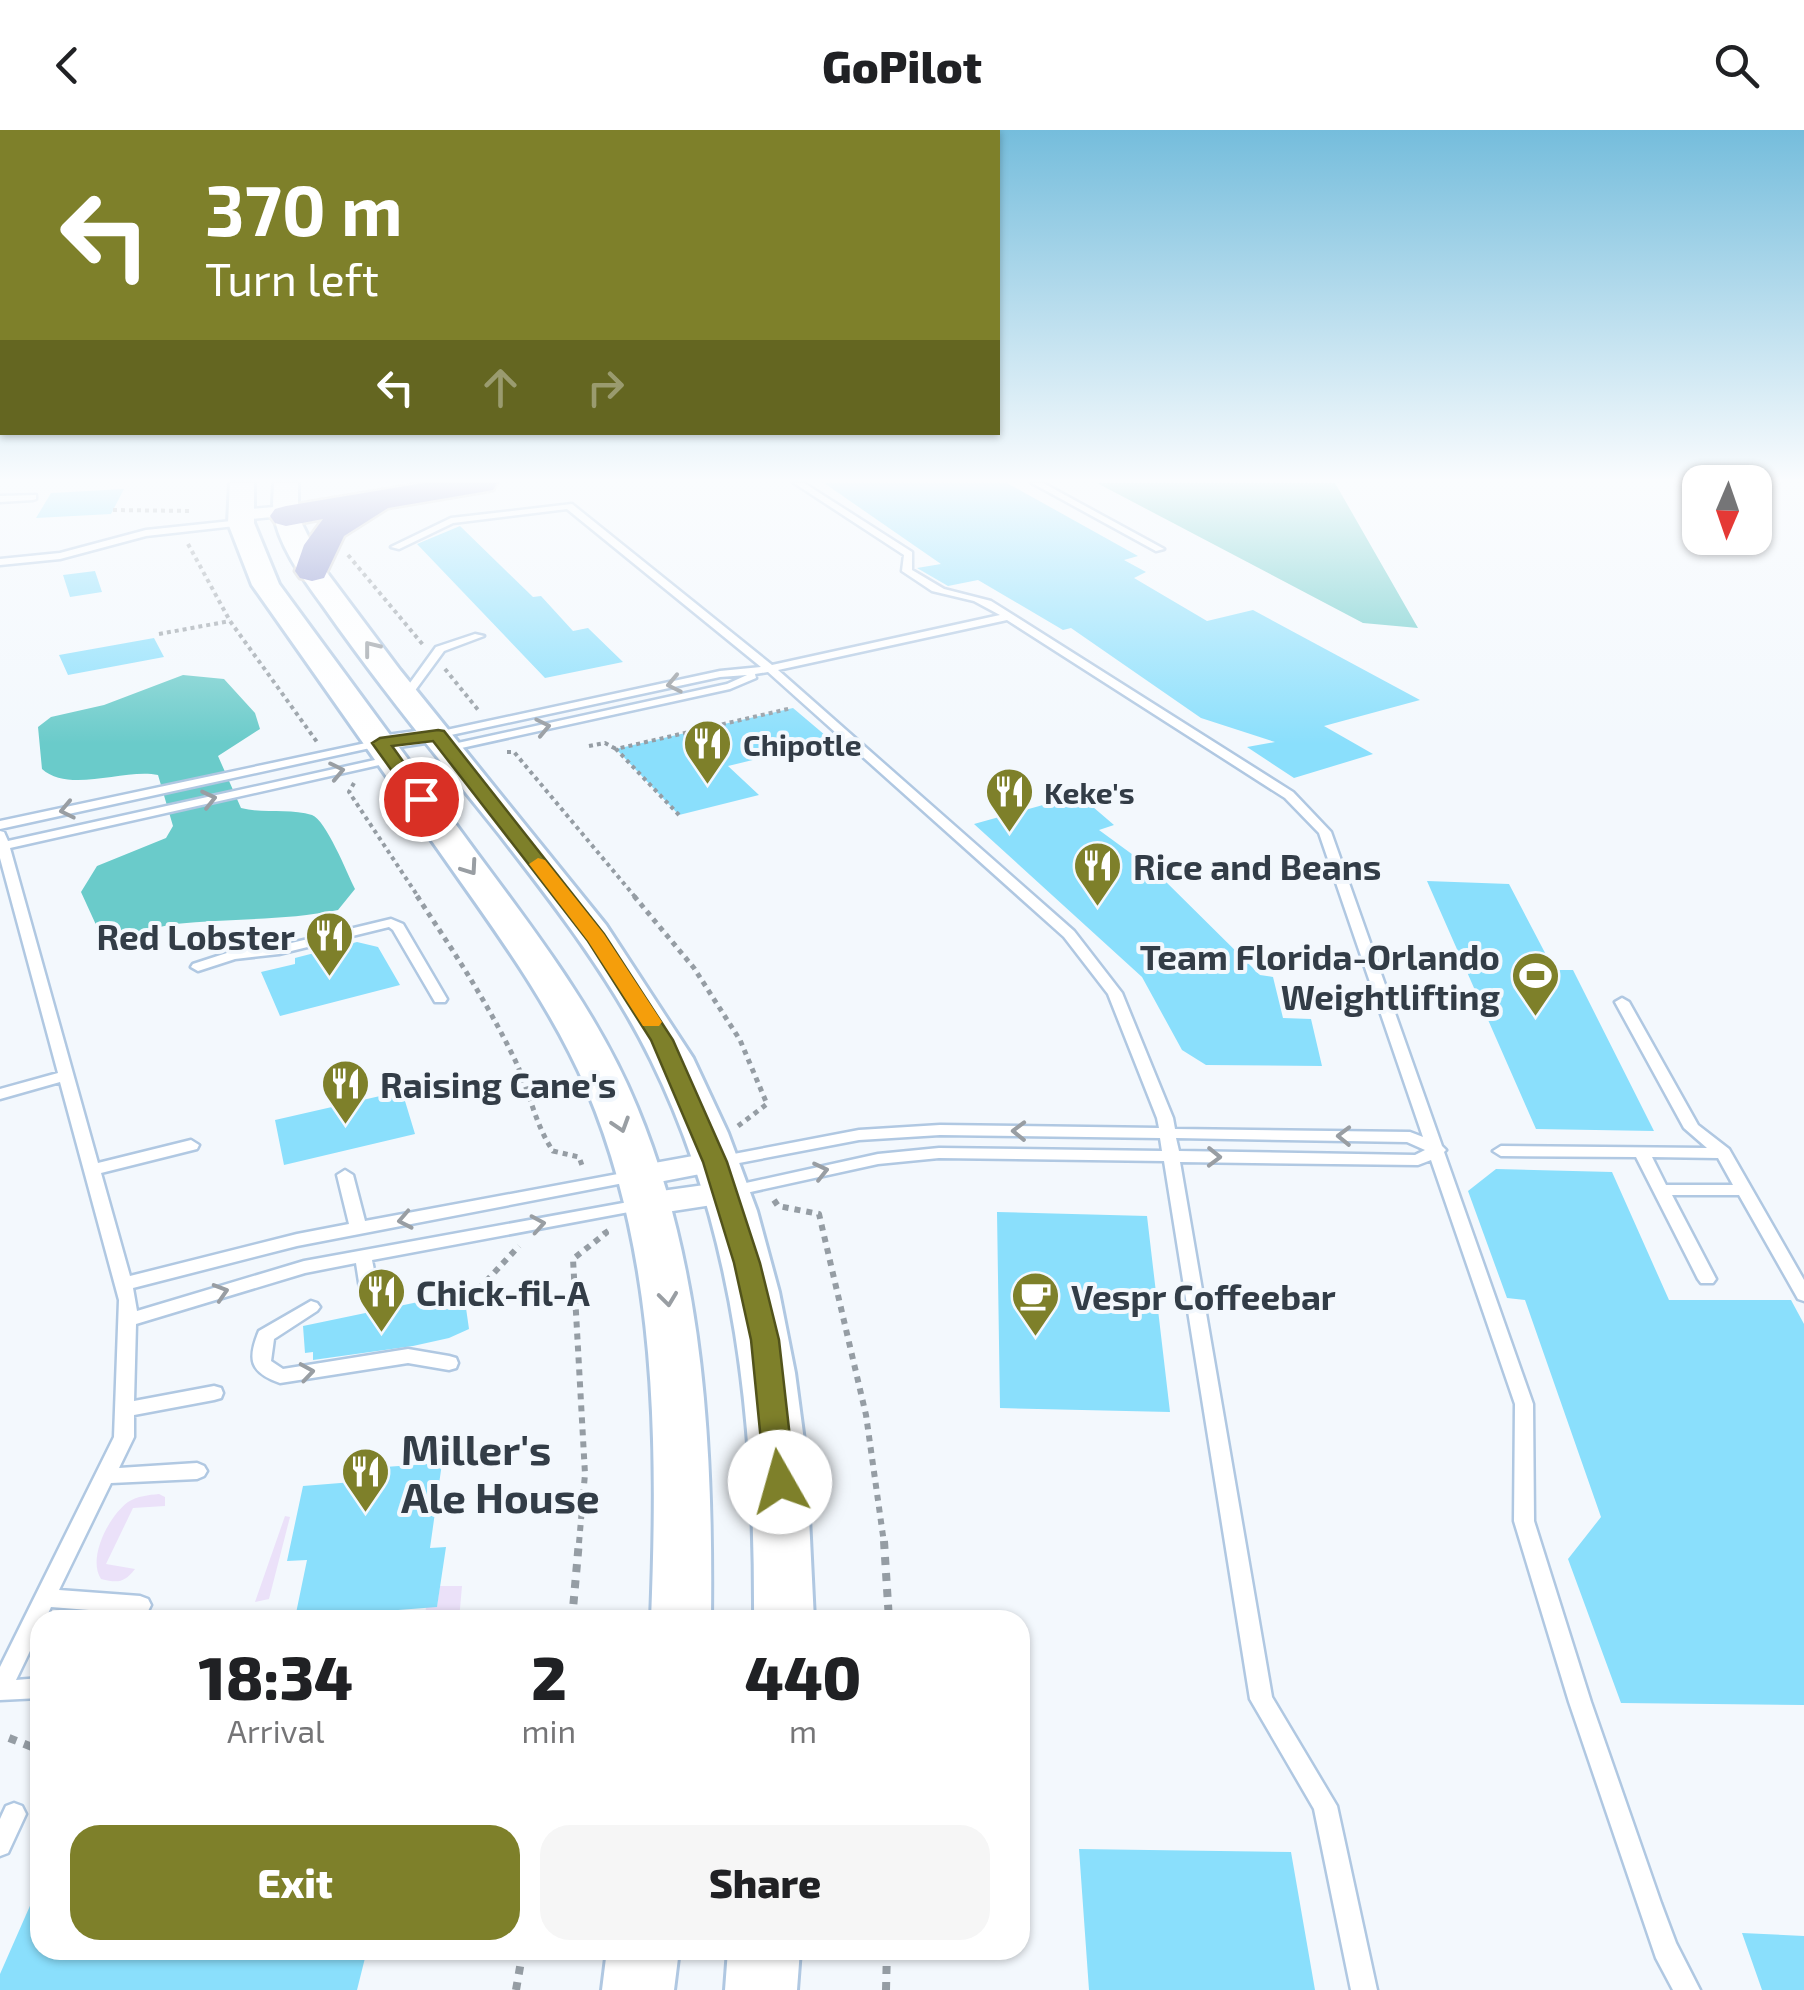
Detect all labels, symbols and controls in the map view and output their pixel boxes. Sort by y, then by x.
icon: back [40,38,95,93]
text: GoPilot [822,38,982,92]
icon: search [1709,38,1764,93]
text: 370 m [205,166,403,250]
icon: left [40,170,170,300]
text: Turn left [205,251,379,305]
icon: left [368,360,423,415]
icon: ahead [473,360,528,415]
icon: right [578,360,633,415]
north arrow [1682,465,1772,555]
map controls [1682,465,1772,555]
one-way arrow [365,641,382,659]
one-way arrow [666,672,683,693]
one-way arrow [534,717,551,738]
restaurant icon: Chipotle [682,718,734,786]
place label: Chipotle [743,726,862,762]
pin [379,757,464,842]
one-way arrow [329,762,346,783]
restaurant icon: Keke's [983,766,1035,834]
icon: arrive [394,772,449,827]
place label: Keke's [1044,774,1135,810]
one-way arrow [200,790,217,811]
one-way arrow [59,798,76,819]
restaurant icon: Rice and Beans [1072,840,1124,908]
place label: Rice and Beans [1133,845,1381,887]
one-way arrow [458,856,476,875]
restaurant icon: Red Lobster [304,910,356,978]
place label: Red Lobster [97,915,295,957]
place label: Team Florida-Orlando Weightlifting [1140,935,1500,1017]
sports icon: Team Florida-Orlando Weightlifting [1509,950,1561,1018]
restaurant icon: Raising Cane's [319,1058,371,1126]
place label: Raising Cane's [380,1063,616,1105]
one-way arrow [610,1115,630,1132]
one-way arrow [1010,1120,1026,1142]
one-way arrow [1335,1125,1350,1147]
one-way arrow [1208,1146,1223,1168]
one-way arrow [812,1162,829,1183]
one-way arrow [397,1209,413,1230]
one-way arrow [530,1214,547,1235]
restaurant icon: Chick-fil-A [355,1266,407,1334]
cafe icon: Vespr Coffeebar [1010,1270,1062,1338]
place label: Chick-fil-A [416,1271,590,1313]
place label: Vespr Coffeebar [1071,1275,1336,1317]
one-way arrow [212,1283,229,1304]
one-way arrow [656,1291,677,1308]
one-way arrow [298,1362,315,1383]
place label: Miller's Ale House [401,1423,600,1521]
position arrow [728,1430,832,1534]
restaurant icon: Miller's Ale House [340,1446,392,1514]
text: 18:34 [199,1640,353,1712]
text: 2 [531,1640,567,1712]
text: 440 [745,1640,861,1712]
text: Arrival [227,1711,324,1749]
text: min [522,1711,576,1749]
text: m [789,1711,817,1749]
button: Exit [70,1825,520,1940]
button: Share [540,1825,990,1940]

